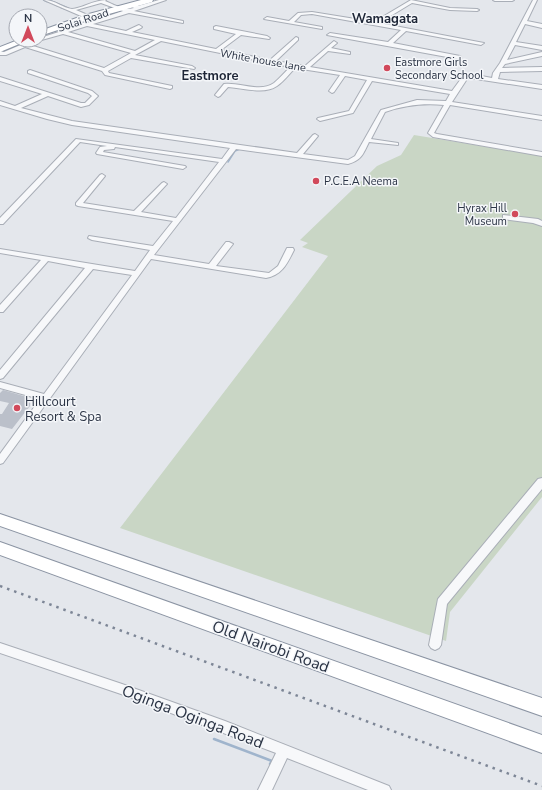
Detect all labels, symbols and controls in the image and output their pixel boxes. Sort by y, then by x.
street label: Solai Road [56,5,111,36]
north arrow [8,8,48,48]
district label: Wamagata [352,10,418,28]
text: N [24,11,32,26]
street label: White house lane [219,46,307,75]
place label: Eastmore Girls Secondary School [395,55,484,83]
marker: Eastmore Girls Secondary School [382,63,392,73]
district label: Eastmore [181,67,239,85]
place label: P.C.E.A Neema [324,174,398,189]
marker: P.C.E.A Neema [311,176,321,186]
place label: Hyrax Hill Museum [457,201,508,229]
marker: Hyrax Hill Museum [510,209,520,219]
place label: Hillcourt Resort & Spa [25,393,102,426]
marker: Hillcourt Resort & Spa [12,403,22,413]
street label: Old Nairobi Road [209,616,332,678]
street label: Oginga Oginga Road [119,680,267,754]

